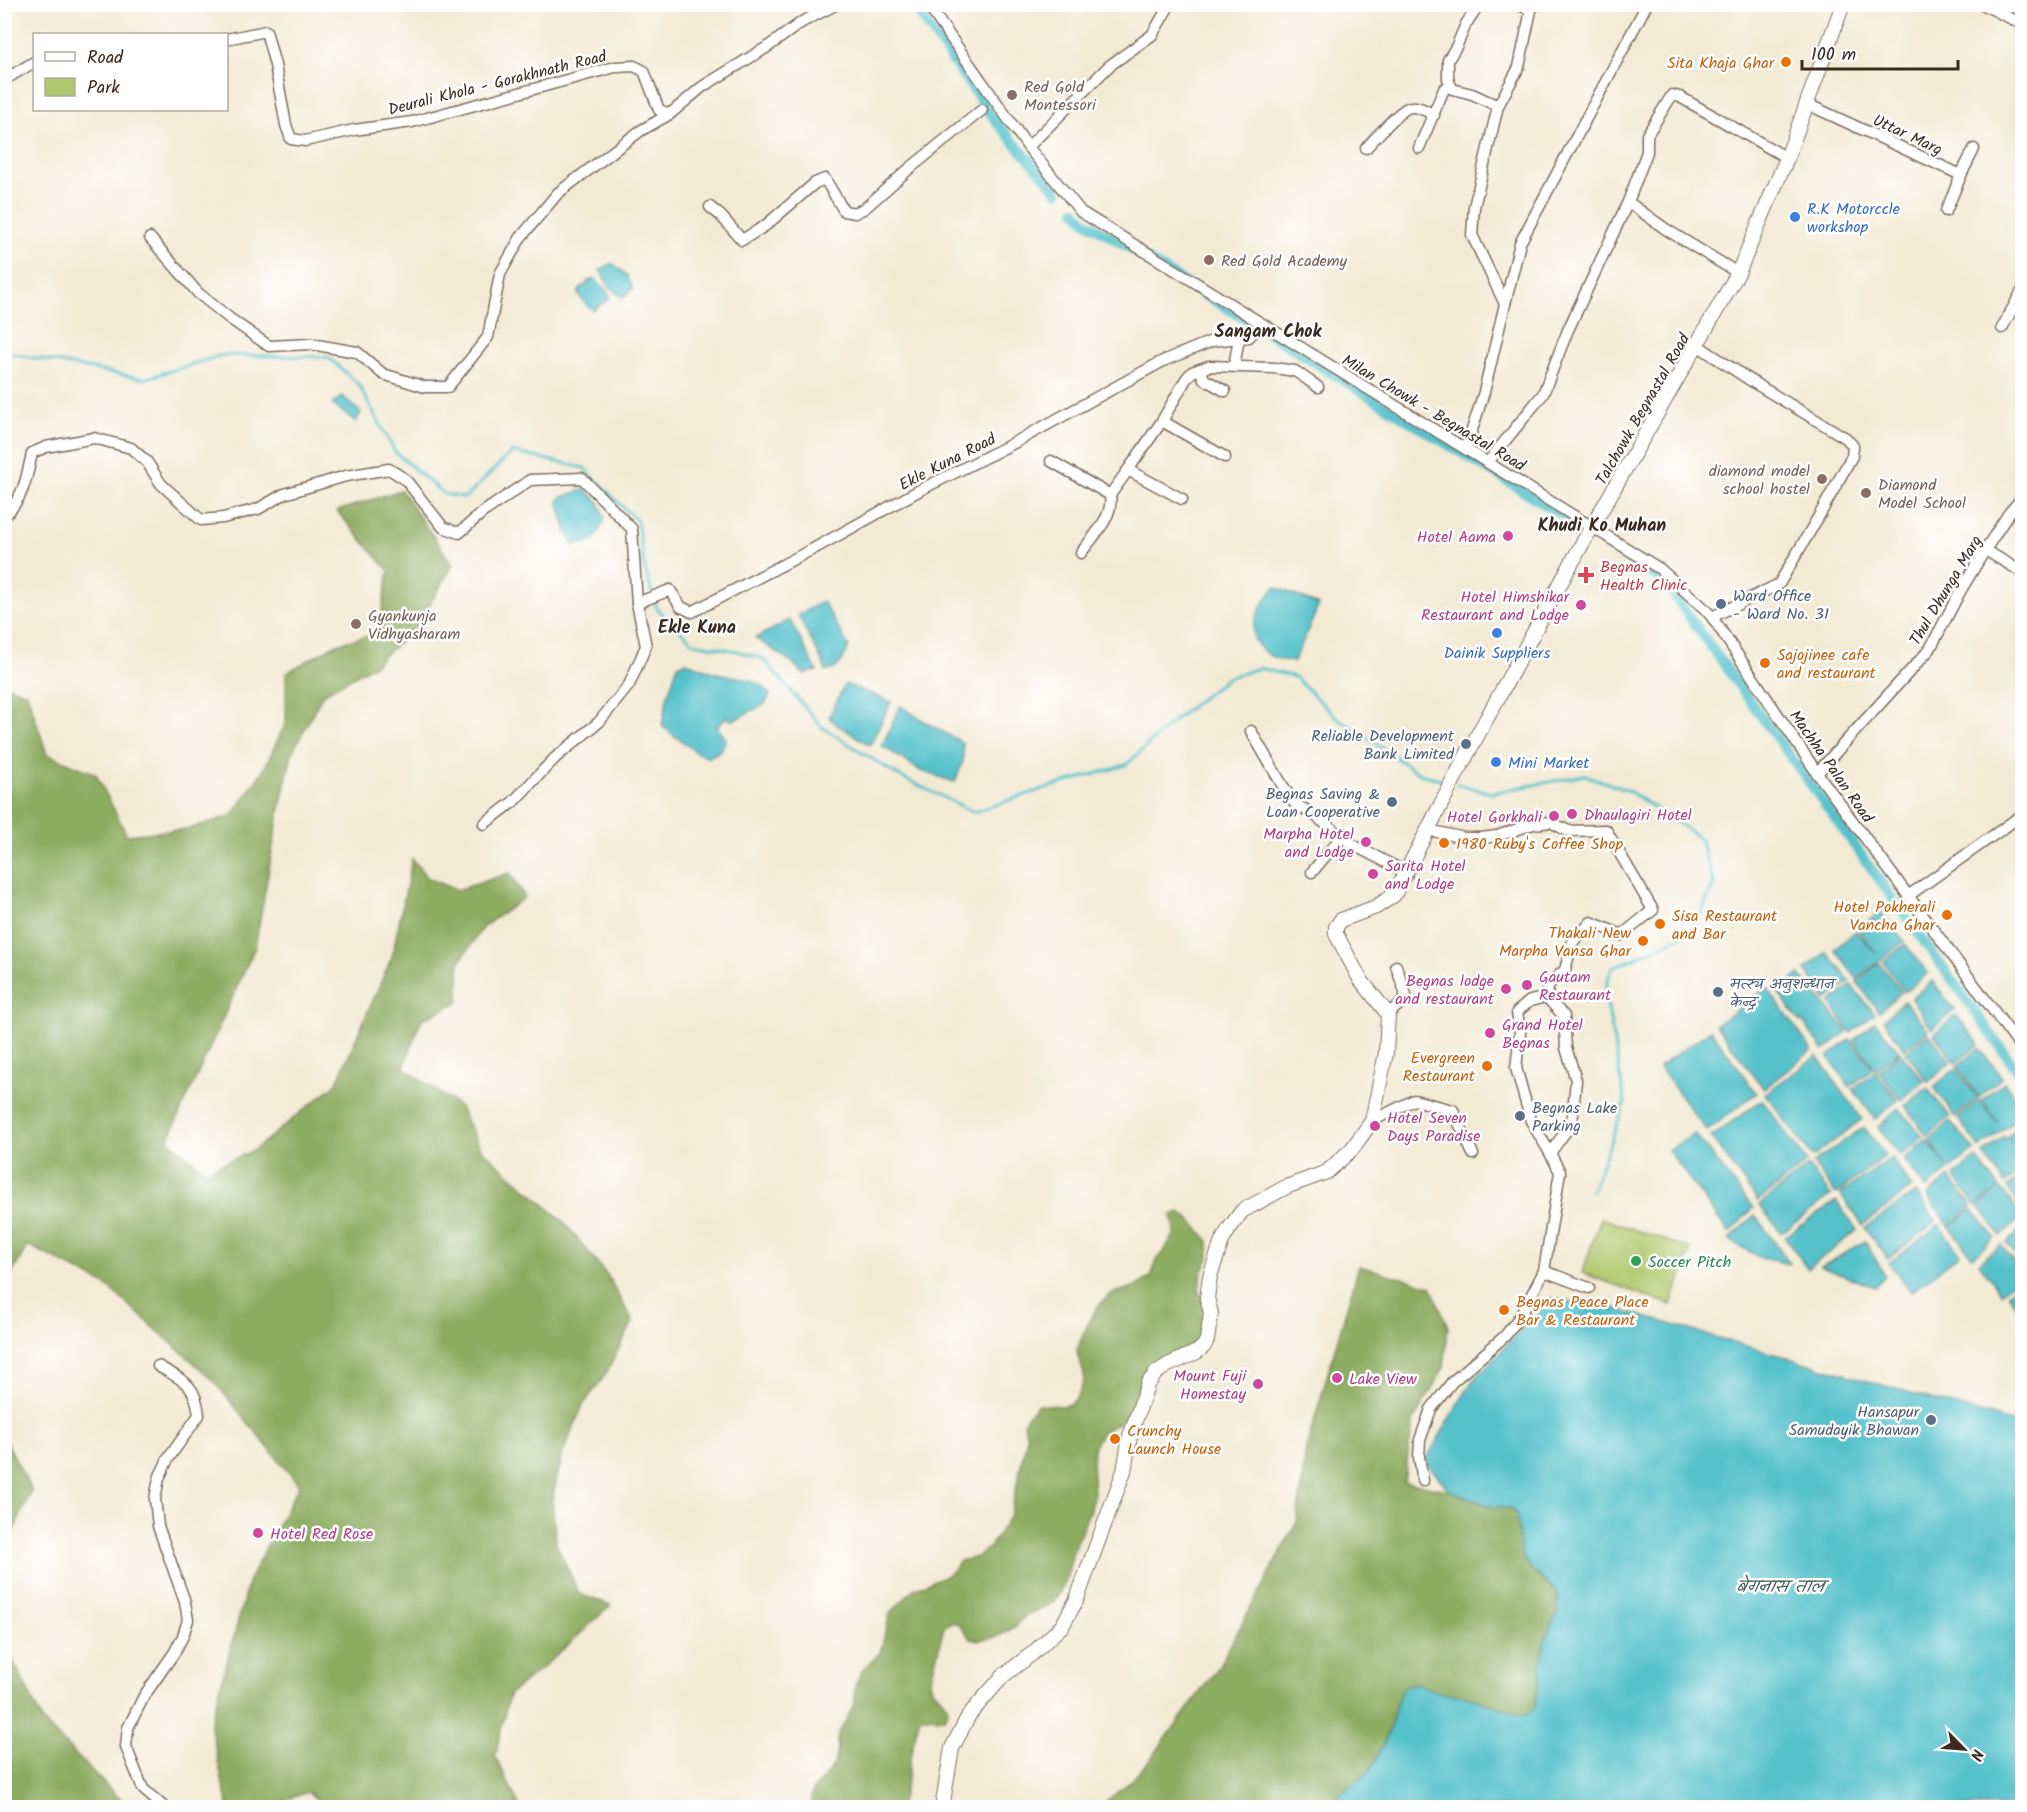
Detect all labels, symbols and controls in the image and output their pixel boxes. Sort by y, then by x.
legend [33,33,228,111]
scale bar [1802,33,1958,71]
text: 100 m [1811,41,1856,70]
text: Road [87,44,124,73]
street label: Deurali Khola - Gorakhnath Road [386,44,610,123]
place label: Sita Khaja Ghar [1667,51,1776,76]
marker: Sita Khaja Ghar [1779,55,1793,69]
text: Park [87,74,120,103]
place label: Red Gold Montessori [1024,75,1097,118]
marker: Red Gold Montessori [1005,88,1019,102]
street label: Uttar Marg [1868,108,1946,162]
place label: R.K Motorccle workshop [1807,197,1900,240]
marker: R.K Motorccle workshop [1788,210,1802,224]
place label: Red Gold Academy [1221,249,1348,274]
marker: Red Gold Academy [1202,253,1216,267]
district label: Sangam Chok [1215,318,1323,347]
street label: Talchowk Begnastal Road [1590,328,1698,490]
street label: Milan Chowk - Begnastal Road [1337,348,1531,479]
street label: Ekle Kuna Road [895,427,1002,498]
place label: diamond model school hostel [1709,459,1810,502]
marker: diamond model school hostel [1815,472,1829,486]
place label: Diamond Model School [1878,473,1966,516]
marker: Diamond Model School [1859,486,1873,500]
district label: Khudi Ko Muhan [1538,512,1666,541]
place label: Hotel Aama [1417,525,1496,550]
marker: Hotel Aama [1501,529,1515,543]
street label: Thul Dhunga Marg [1903,531,1989,651]
place label: Begnas Health Clinic [1600,555,1687,598]
marker: Begnas Health Clinic [1577,566,1595,584]
place label: Ward Office - Ward No. 31 [1733,584,1829,627]
place label: Hotel Himshikar Restaurant and Lodge [1421,585,1571,628]
marker: Ward Office - Ward No. 31 [1714,597,1728,611]
marker: Hotel Himshikar Restaurant and Lodge [1574,598,1588,612]
place label: Gyankunja Vidhyasharam [368,604,461,647]
district label: Ekle Kuna [658,614,736,643]
marker: Gyankunja Vidhyasharam [349,617,363,631]
marker: Dainik Suppliers [1490,626,1504,640]
place label: Dainik Suppliers [1444,641,1550,666]
place label: Sajojinee cafe and restaurant [1777,643,1876,686]
marker: Sajojinee cafe and restaurant [1758,656,1772,670]
street label: Machha Palan Road [1782,705,1880,829]
place label: Reliable Development Bank Limited [1311,724,1455,767]
marker: Reliable Development Bank Limited [1459,737,1473,751]
place label: Mini Market [1508,751,1590,776]
marker: Mini Market [1489,755,1503,769]
place label: Begnas Saving & Loan Cooperative [1265,782,1380,825]
marker: Begnas Saving & Loan Cooperative [1385,795,1399,809]
place label: Dhaulagiri Hotel [1584,803,1692,828]
place label: Hotel Gorkhali [1447,805,1543,830]
marker: Dhaulagiri Hotel [1565,807,1579,821]
marker: Hotel Gorkhali [1547,809,1561,823]
place label: Marpha Hotel and Lodge [1263,822,1354,865]
place label: 1980 Ruby's Coffee Shop [1456,832,1623,857]
marker: Marpha Hotel and Lodge [1359,835,1373,849]
marker: 1980 Ruby's Coffee Shop [1437,836,1451,850]
place label: Sarita Hotel and Lodge [1385,854,1466,897]
marker: Sarita Hotel and Lodge [1366,867,1380,881]
place label: Hotel Pokherali Vancha Ghar [1834,895,1937,938]
place label: Sisa Restaurant and Bar [1672,904,1778,947]
marker: Hotel Pokherali Vancha Ghar [1940,908,1954,922]
marker: Sisa Restaurant and Bar [1653,917,1667,931]
place label: Thakali New Marpha Vansa Ghar [1499,921,1633,964]
marker: Thakali New Marpha Vansa Ghar [1636,934,1650,948]
place label: Gautam Restaurant [1539,965,1612,1008]
place label: Begnas lodge and restaurant [1395,969,1495,1012]
place label: मत्स्य अनुशन्धान केन्द्र [1730,972,1837,1015]
marker: Gautam Restaurant [1520,978,1534,992]
marker: Begnas lodge and restaurant [1499,982,1513,996]
marker: मत्स्य अनुशन्धान केन्द्र [1711,985,1725,999]
place label: Grand Hotel Begnas [1502,1013,1583,1056]
marker: Grand Hotel Begnas [1483,1026,1497,1040]
place label: Evergreen Restaurant [1403,1046,1476,1089]
marker: Evergreen Restaurant [1480,1059,1494,1073]
place label: Begnas Lake Parking [1532,1096,1617,1139]
place label: Hotel Seven Days Paradise [1387,1106,1480,1149]
marker: Begnas Lake Parking [1513,1109,1527,1123]
marker: Hotel Seven Days Paradise [1368,1119,1382,1133]
place label: Soccer Pitch [1648,1250,1731,1275]
marker: Soccer Pitch [1629,1254,1643,1268]
place label: Begnas Peace Place Bar & Restaurant [1516,1290,1649,1333]
marker: Begnas Peace Place Bar & Restaurant [1497,1303,1511,1317]
place label: Mount Fuji Homestay [1173,1364,1247,1407]
place label: Lake View [1349,1367,1417,1392]
marker: Lake View [1330,1371,1344,1385]
marker: Mount Fuji Homestay [1251,1377,1265,1391]
place label: Hansapur Samudayik Bhawan [1789,1400,1921,1443]
marker: Hansapur Samudayik Bhawan [1924,1413,1938,1427]
place label: Crunchy Launch House [1127,1419,1221,1462]
marker: Crunchy Launch House [1108,1432,1122,1446]
place label: Hotel Red Rose [270,1522,373,1547]
marker: Hotel Red Rose [251,1526,265,1540]
water label: बेगनास ताल [1736,1573,1830,1602]
north arrow [1934,1719,1994,1779]
text: N [1963,1745,1990,1765]

